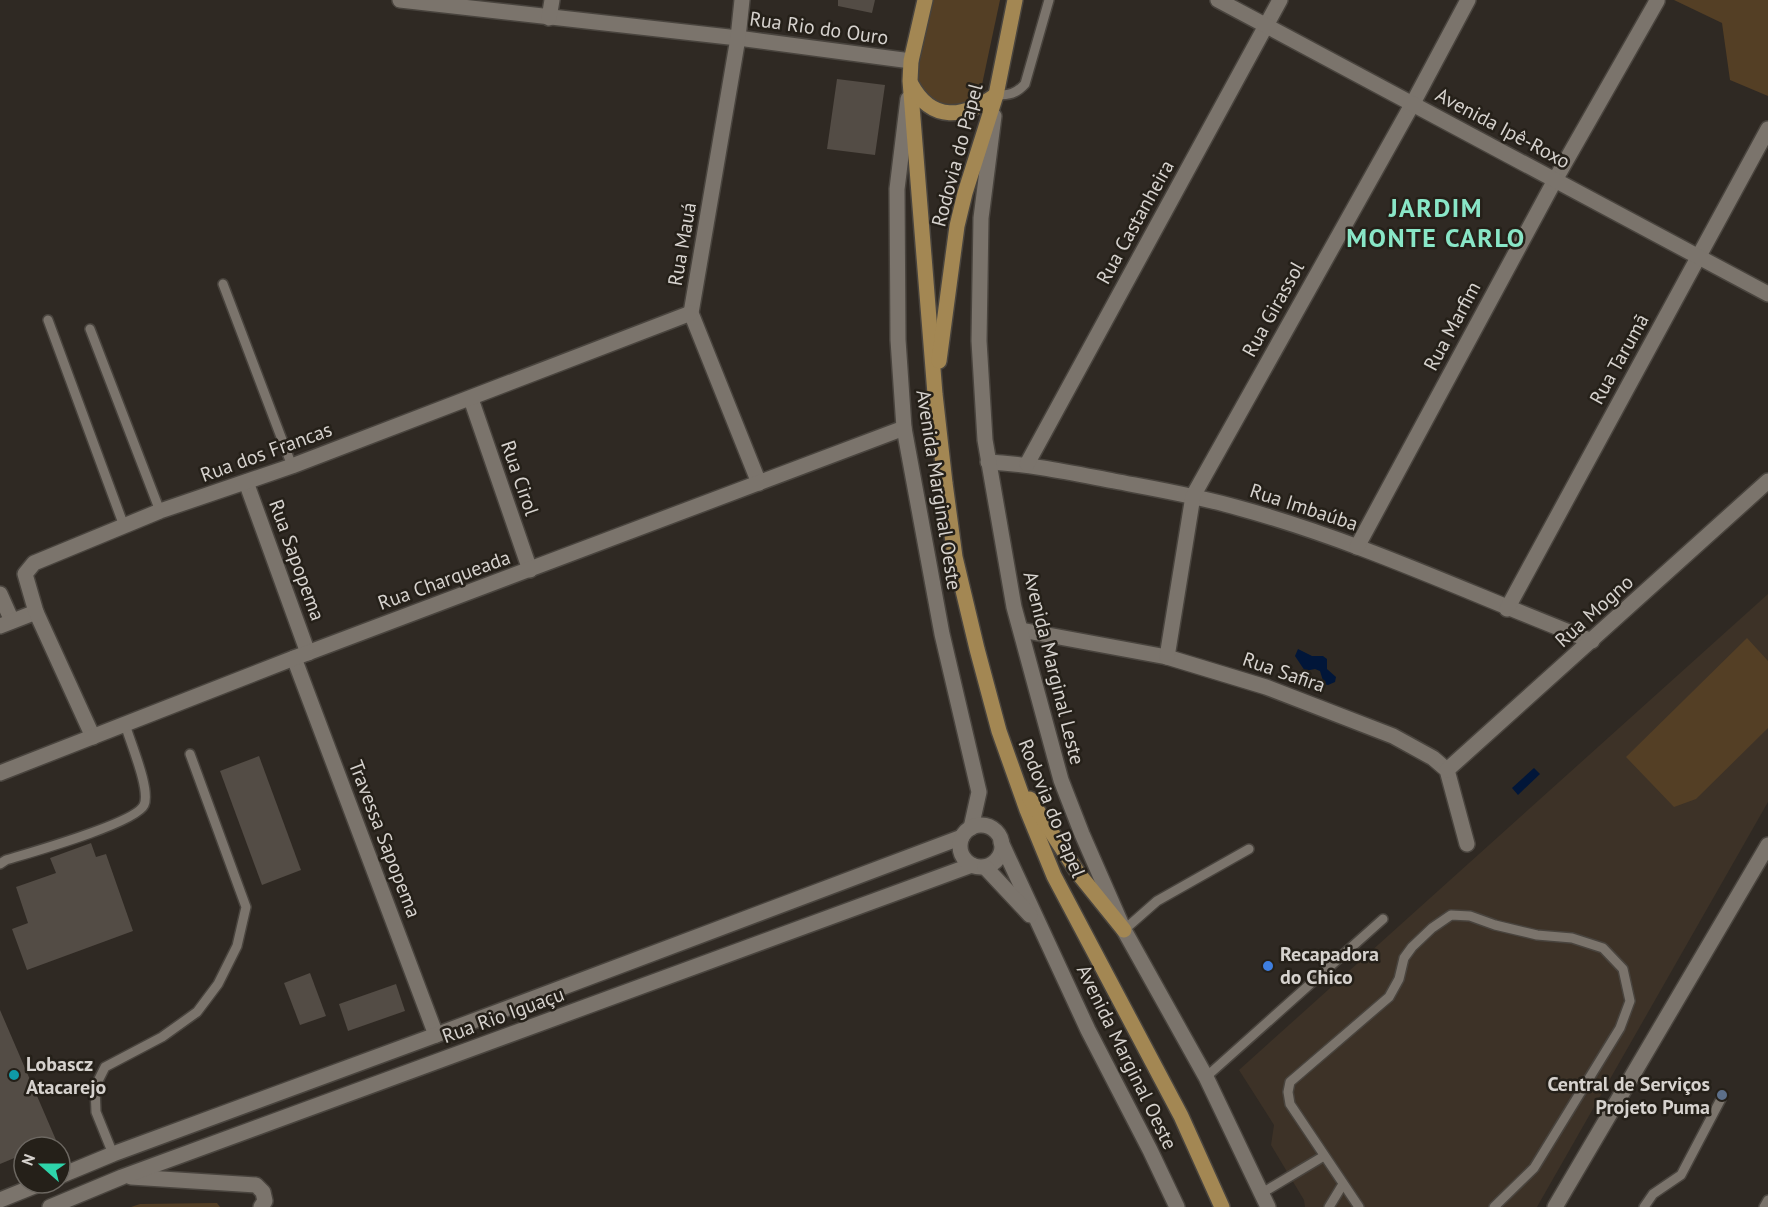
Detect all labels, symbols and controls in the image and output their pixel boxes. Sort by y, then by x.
street label: Rua Rio do Ouro [748,5,890,51]
street label: Rodovia do Papel [925,80,989,229]
street label: Avenida Ipê-Roxo [1431,82,1575,174]
street label: Rua Castanheira [1090,155,1180,289]
district label: JARDIM MONTE CARLO [1346,191,1526,254]
street label: Rua Mauá [662,200,702,288]
street label: Rua Girassol [1236,256,1310,361]
street label: Rua Marfim [1418,277,1486,375]
street label: Rua Tarumã [1583,309,1655,409]
street label: Avenida Marginal Oeste [910,388,968,592]
street label: Rua dos Francas [197,416,335,488]
street label: Rua Cirol [495,437,545,519]
street label: Rua Imbaúba [1247,477,1361,537]
street label: Rua Sapopema [263,496,331,624]
street label: Rua Charqueada [374,544,514,616]
street label: Avenida Marginal Leste [1017,569,1091,767]
street label: Rua Mogno [1549,569,1639,653]
street label: Rua Safira [1239,646,1329,698]
street label: Rodovia do Papel [1012,735,1092,881]
street label: Travessa Sapopema [343,757,427,921]
place label: Recapadora do Chico [1280,941,1379,990]
marker: Recapadora do Chico [1261,959,1275,973]
street label: Avenida Marginal Oeste [1071,960,1183,1154]
street label: Rua Rio Iguaçu [438,981,568,1049]
place label: Lobascz Atacarejo [26,1051,107,1100]
marker: Lobascz Atacarejo [7,1068,21,1082]
place label: Central de Serviços Projeto Puma [1547,1071,1710,1120]
marker: Central de Serviços Projeto Puma [1715,1088,1729,1102]
north arrow [12,1135,72,1195]
text: N [17,1151,39,1168]

